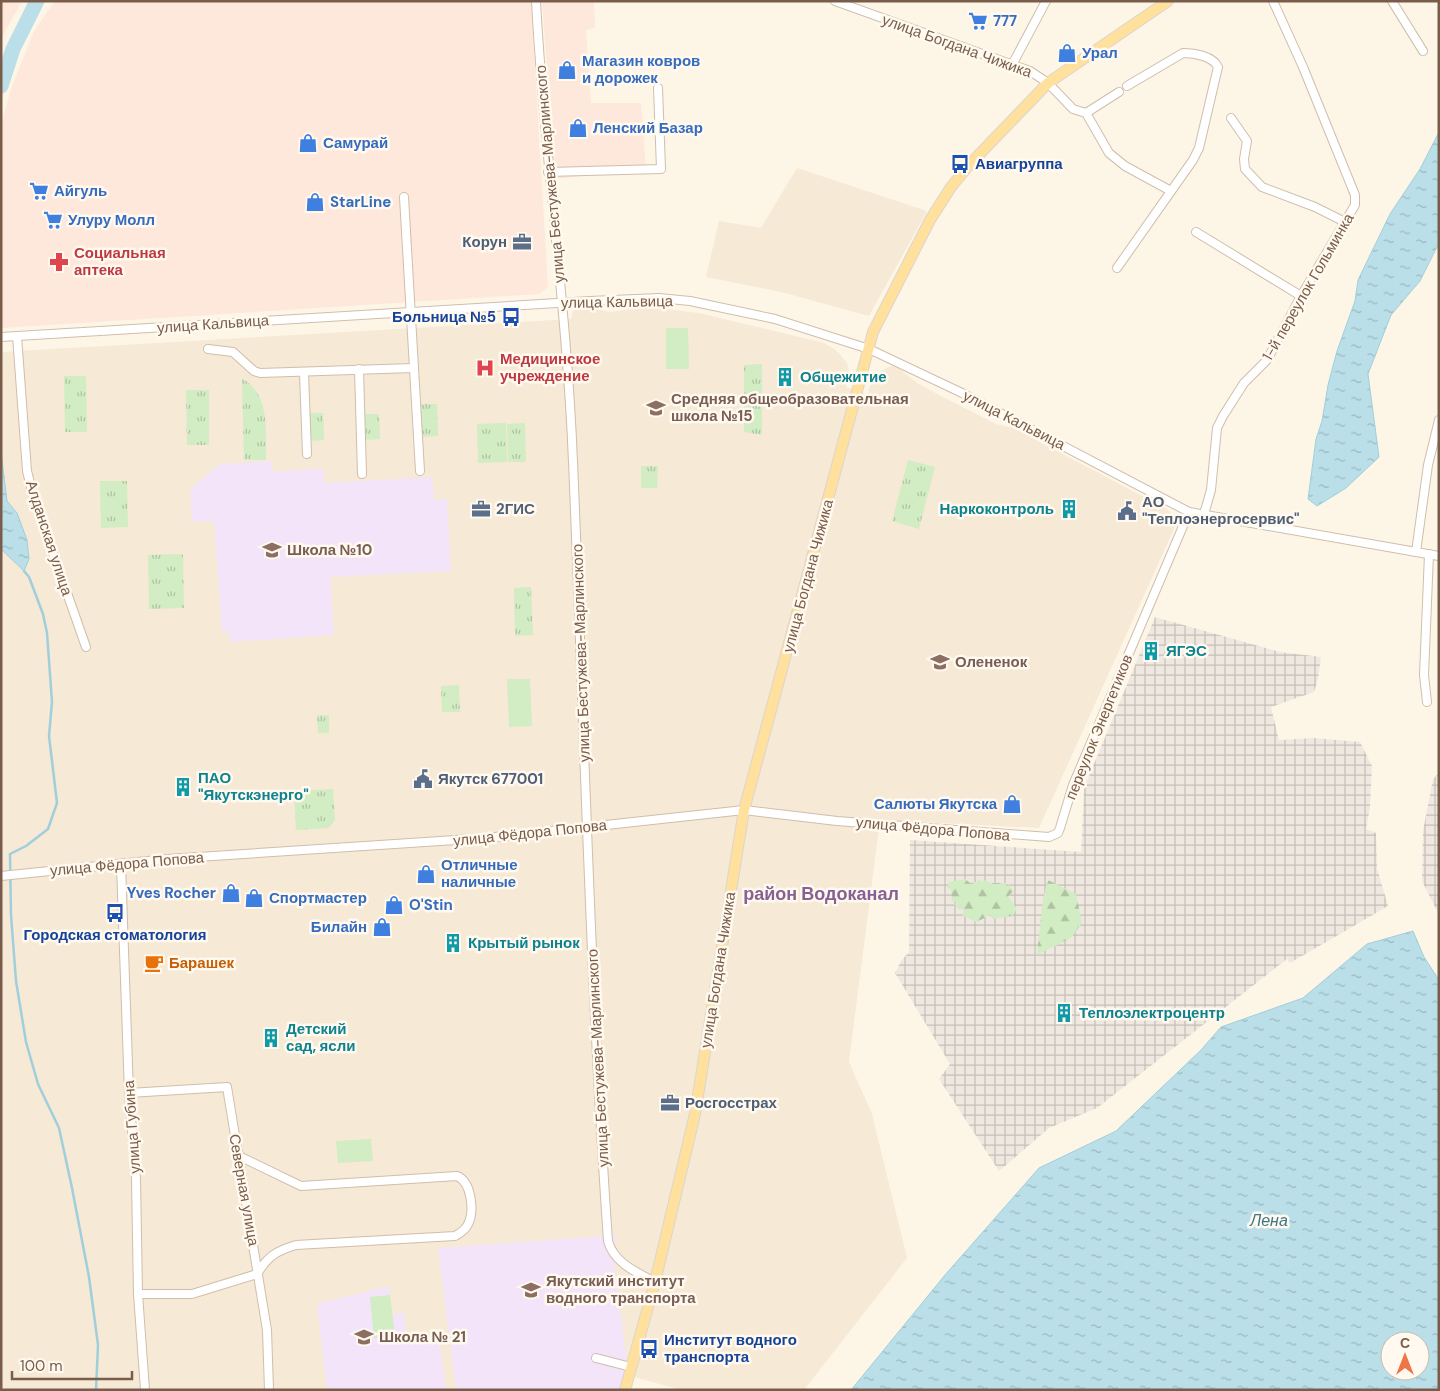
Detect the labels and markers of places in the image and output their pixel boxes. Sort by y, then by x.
supermarket icon: 777 [967,10,989,32]
place label: 777 [993,11,1017,31]
shop icon: Урал [1056,42,1078,64]
place label: Урал [1082,43,1118,63]
place label: Магазин ковров и дорожек [582,51,700,88]
shop icon: Магазин ковров и дорожек [556,59,578,81]
shop icon: Ленский Базар [567,117,589,139]
place label: Ленский Базар [593,118,703,138]
shop icon: Самурай [297,132,319,154]
place label: Самурай [323,133,388,153]
bus stop icon: Авиагруппа [949,153,971,175]
place label: Авиагруппа [975,154,1063,174]
supermarket icon: Айгуль [28,180,50,202]
place label: Айгуль [54,181,107,201]
shop icon: StarLine [304,191,326,213]
place label: StarLine [330,192,391,212]
supermarket icon: Улуру Молл [42,209,64,231]
place label: Улуру Молл [68,210,155,230]
office icon: Корун [511,231,533,253]
place label: Корун [462,232,507,252]
place label: Социальная аптека [74,243,166,280]
pharmacy icon: Социальная аптека [48,251,70,273]
bus stop icon: Больница №5 [500,306,522,328]
place label: Больница №5 [392,307,496,327]
place label: Медицинское учреждение [500,349,600,386]
hospital icon: Медицинское учреждение [474,357,496,379]
building icon: Общежитие [774,366,796,388]
place label: Общежитие [800,367,887,387]
place label: Средняя общеобразовательная школа №15 [671,389,909,426]
school or university icon: Средняя общеобразовательная школа №15 [645,397,667,419]
place label: АО "Теплоэнергосервис" [1142,492,1300,529]
office icon: 2ГИС [470,498,492,520]
building icon: Наркоконтроль [1058,498,1080,520]
place label: 2ГИС [496,499,535,519]
place label: Наркоконтроль [940,499,1054,519]
public building icon: АО "Теплоэнергосервис" [1116,500,1138,522]
school or university icon: Школа №10 [261,539,283,561]
place label: Школа №10 [287,540,372,560]
building icon: ЯГЭС [1140,640,1162,662]
place label: ЯГЭС [1166,641,1207,661]
school or university icon: Олененок [929,651,951,673]
place label: Олененок [955,652,1028,672]
place label: ПАО "Якутскэнерго" [198,768,309,805]
public building icon: Якутск 677001 [412,768,434,790]
place label: Якутск 677001 [438,769,543,789]
building icon: ПАО "Якутскэнерго" [172,776,194,798]
shop icon: Салюты Якутска [1001,793,1023,815]
place label: Салюты Якутска [874,794,998,814]
place label: Отличные наличные [441,855,518,892]
shop icon: Отличные наличные [415,863,437,885]
shop icon: Yves Rocher [220,882,242,904]
place label: Yves Rocher [127,883,216,903]
shop icon: Спортмастер [243,887,265,909]
place label: Спортмастер [269,888,367,908]
shop icon: O'Stin [383,894,405,916]
place label: O'Stin [409,895,453,915]
bus stop icon: Городская стоматология [104,902,126,924]
shop icon: Билайн [371,916,393,938]
place label: Билайн [311,917,367,937]
place label: Городская стоматология [23,925,207,945]
building icon: Крытый рынок [442,932,464,954]
place label: Крытый рынок [468,933,580,953]
cafe icon: Барашек [143,952,165,974]
place label: Барашек [169,953,234,973]
building icon: Теплоэлектроцентр [1053,1002,1075,1024]
place label: Теплоэлектроцентр [1079,1003,1225,1023]
place label: Детский сад, ясли [286,1019,355,1056]
building icon: Детский сад, ясли [260,1027,282,1049]
office icon: Росгосстрах [659,1092,681,1114]
place label: Росгосстрах [685,1093,777,1113]
place label: Якутский институт водного транспорта [546,1271,696,1308]
school or university icon: Якутский институт водного транспорта [520,1279,542,1301]
school or university icon: Школа № 21 [353,1326,375,1348]
place label: Школа № 21 [379,1327,466,1347]
place label: Институт водного транспорта [664,1330,797,1367]
bus stop icon: Институт водного транспорта [638,1338,660,1360]

